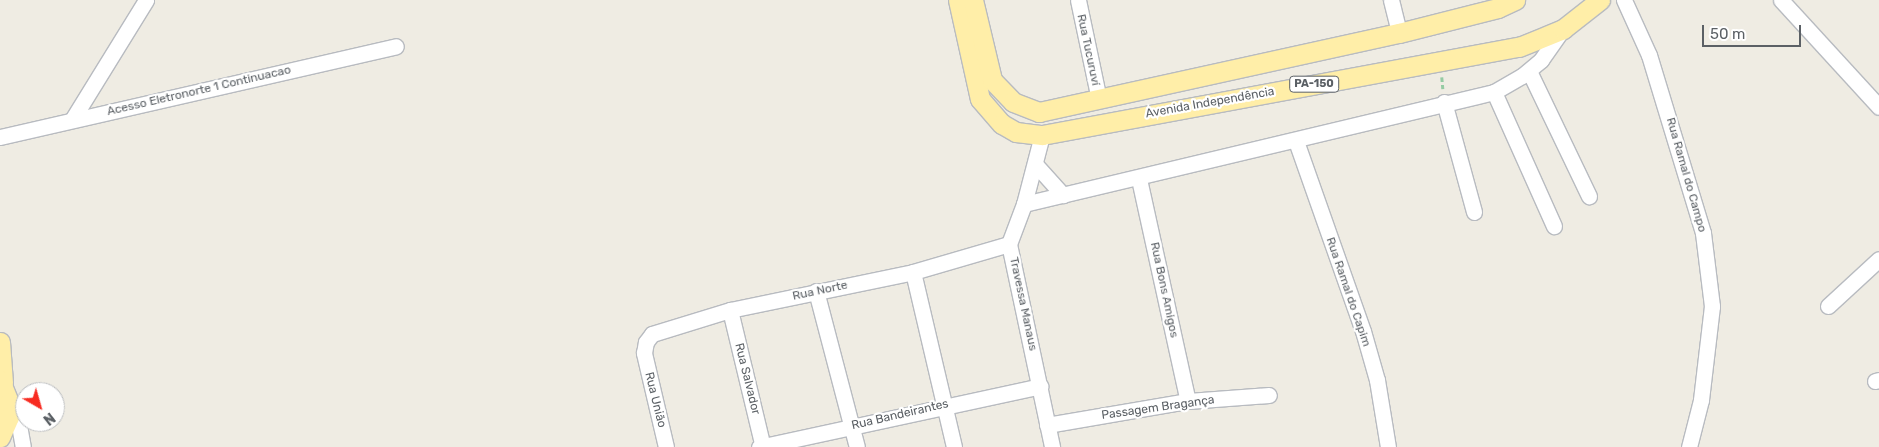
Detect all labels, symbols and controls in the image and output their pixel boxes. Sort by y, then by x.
street label: Rua Tucuruví [1073,13,1103,87]
scale bar [1704,15,1803,47]
text: 50 m [1710,25,1745,43]
street label: Acesso Eletronorte 1 Continuacao [106,63,292,119]
road number: PA-150 [1289,76,1339,92]
street label: Avenida Independência [1144,85,1276,121]
street label: Rua Ramal do Campo [1663,116,1709,234]
street label: Rua Ramal do Capim [1323,235,1373,349]
street label: Rua Bons Amigos [1147,241,1181,339]
street label: Travessa Manaus [1006,256,1040,352]
street label: Rua Norte [791,278,849,304]
street label: Rua Salvador [731,342,763,416]
street label: Rua União [641,371,669,429]
north arrow [15,382,65,432]
street label: Passagem Bragança [1101,393,1215,423]
street label: Rua Bandeirantes [850,397,950,433]
text: N [40,409,58,428]

